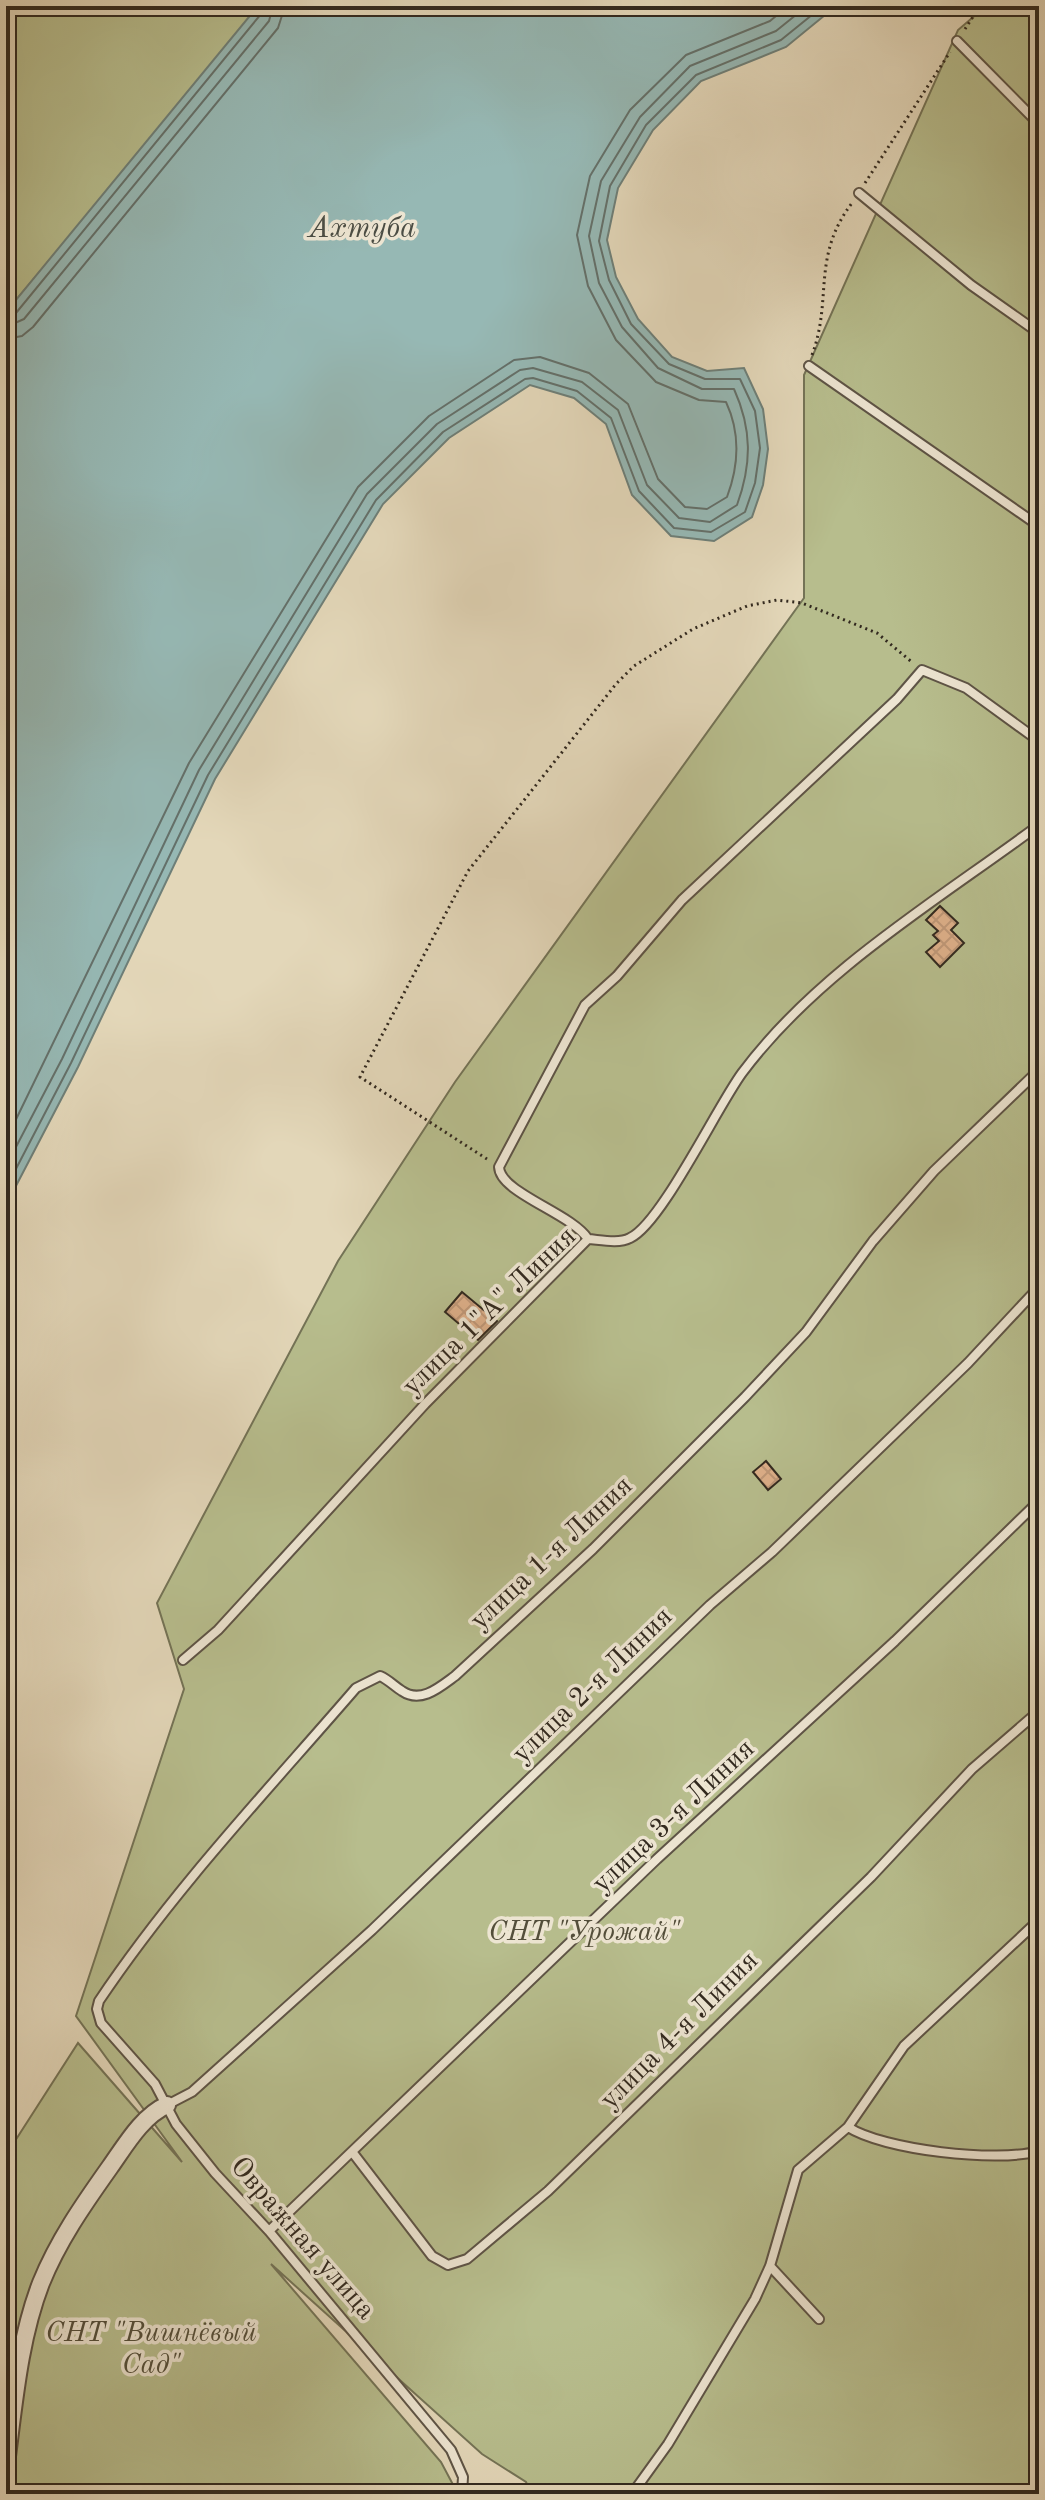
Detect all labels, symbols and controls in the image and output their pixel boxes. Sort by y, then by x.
water label: Ахтуба [306,214,416,244]
street label: улица 1"А" Линия [398,1222,582,1402]
street label: улица 1-я Линия [466,1472,638,1636]
street label: улица 2-я Линия [508,1603,678,1769]
street label: улица 3-я Линия [588,1735,760,1899]
park label: СНТ "Урожай" [488,1919,681,1947]
street label: улица 4-я Линия [596,1947,764,2115]
street label: Овражная улица [224,2153,380,2326]
park label: СНТ "Вишнёвый Сад" [45,2320,257,2380]

